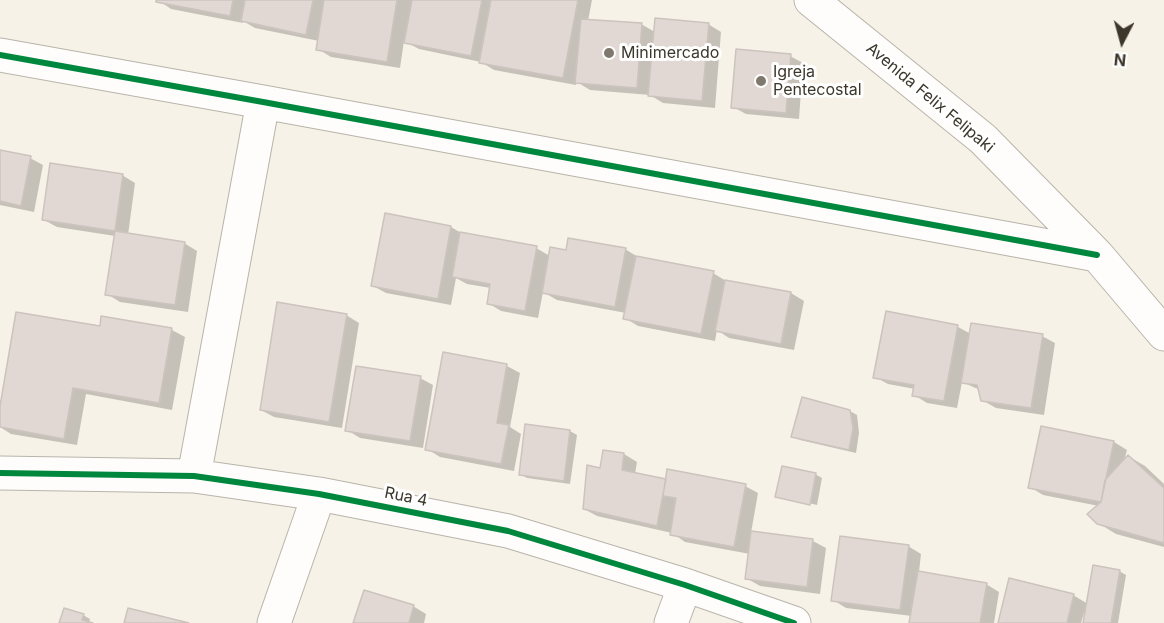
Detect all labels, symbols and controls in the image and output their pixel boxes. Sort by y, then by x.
north arrow [1092,12,1152,72]
street label: Avenida Felix Felipaki [862,39,998,157]
place label: Minimercado [621,43,719,63]
marker: Minimercado [602,46,616,60]
text: N [1113,49,1127,70]
place label: Igreja Pentecostal [773,62,862,100]
marker: Igreja Pentecostal [754,74,768,88]
street label: Rua 4 [383,483,429,511]

